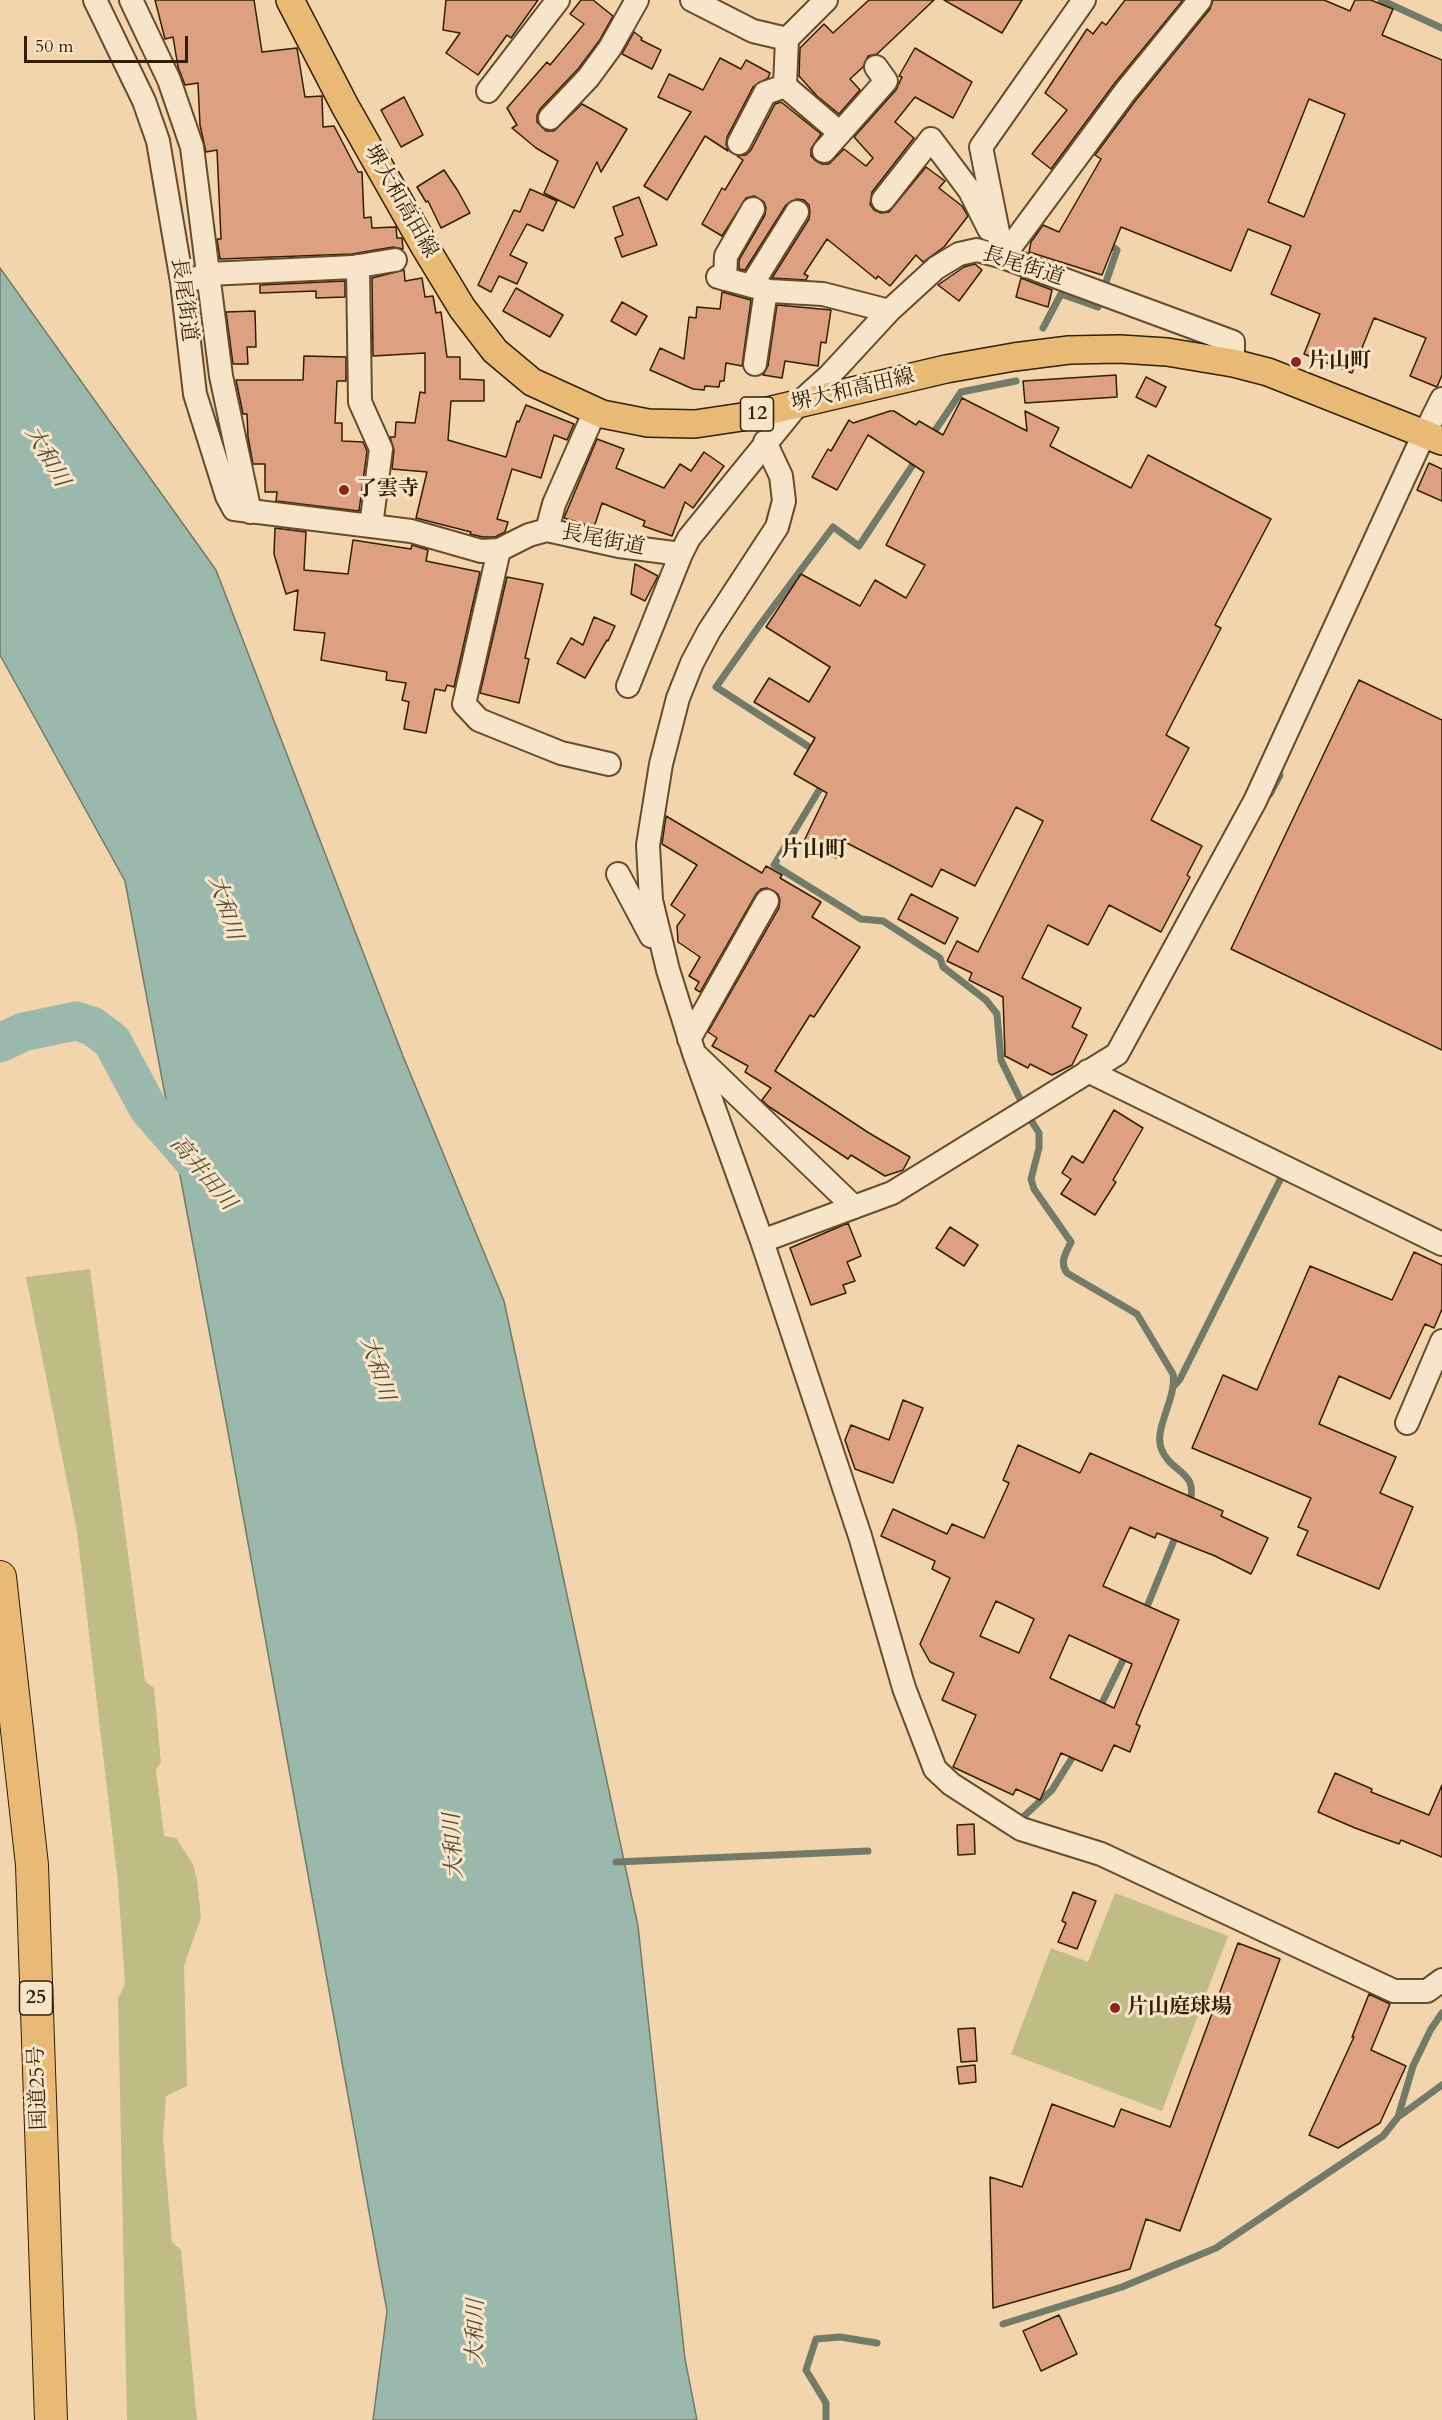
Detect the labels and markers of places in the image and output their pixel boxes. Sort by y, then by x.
place label: 片山町 [1308,349,1371,375]
marker: 片山町 [1289,355,1303,369]
place label: 了雲寺 [356,477,419,503]
marker: 了雲寺 [337,483,351,497]
place label: 片山庭球場 [1127,1995,1232,2021]
marker: 片山庭球場 [1108,2001,1122,2015]

